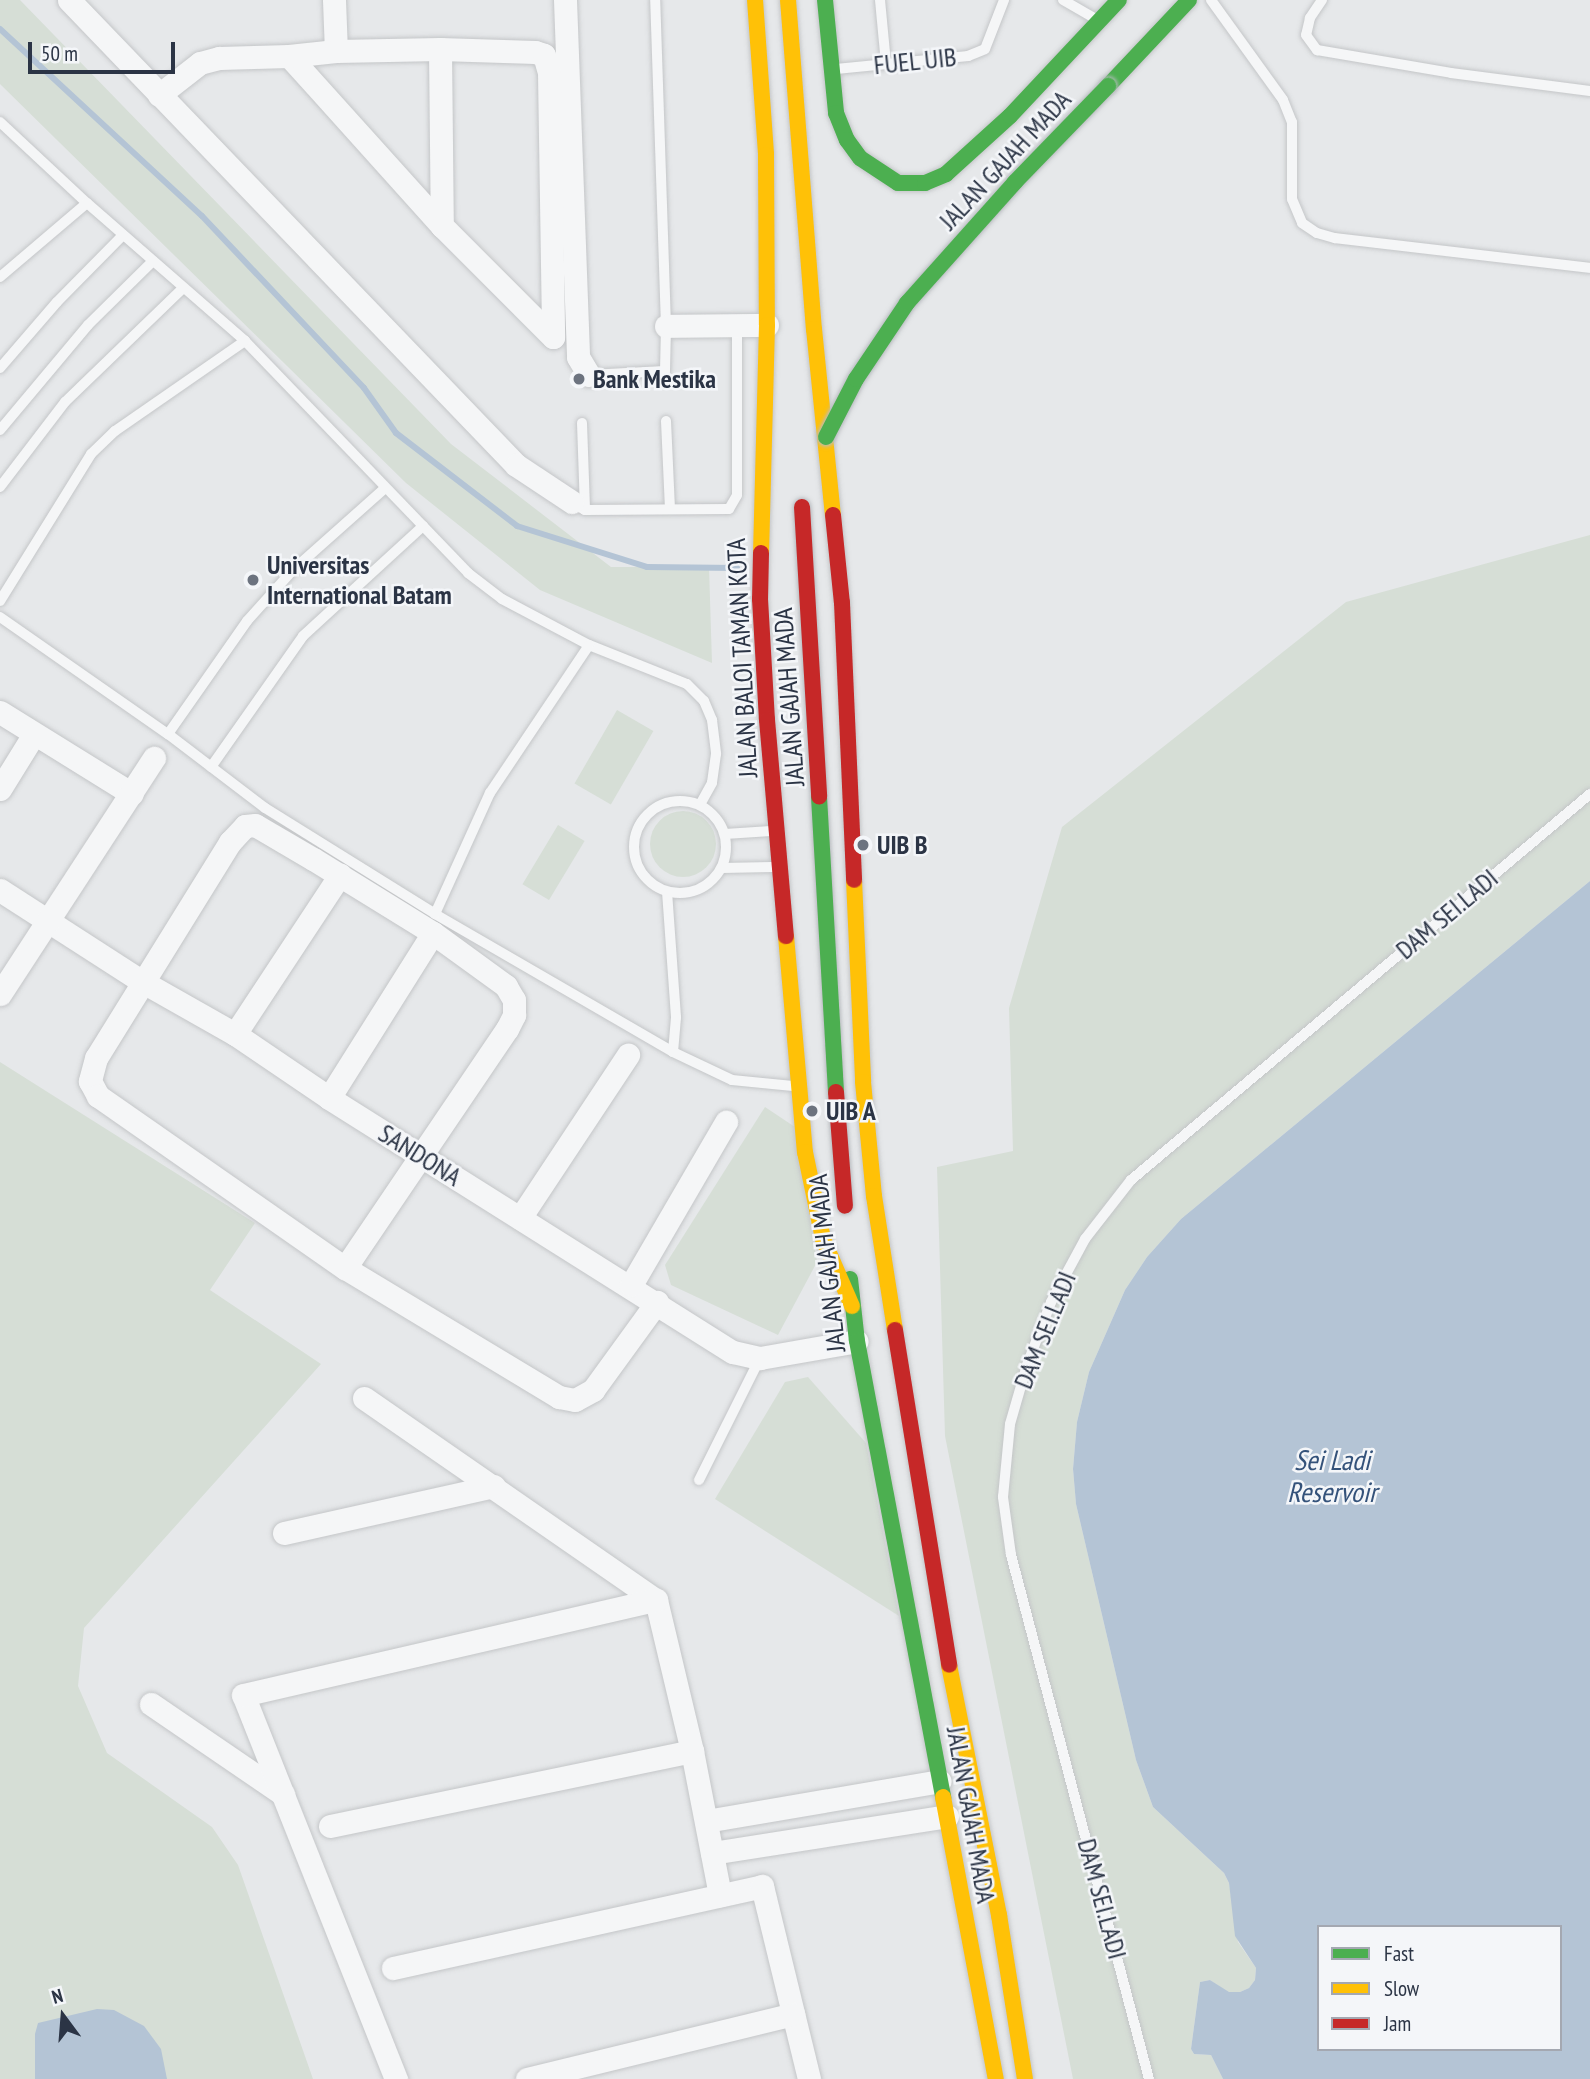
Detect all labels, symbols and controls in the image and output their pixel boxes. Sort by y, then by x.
scale bar [32,28,178,72]
text: 50 m [41,40,78,67]
street label: FUEL UIB [872,41,958,81]
street label: JALAN GAJAH MADA [933,84,1077,236]
place label: Bank Mestika [593,363,717,395]
marker: Bank Mestika [571,371,587,387]
street label: JALAN BALOI TAMAN KOTA [720,537,764,779]
place label: Universitas International Batam [267,549,452,610]
marker: Universitas International Batam [245,572,261,588]
street label: JALAN GAJAH MADA [767,607,811,787]
place label: UIB B [877,829,927,861]
marker: UIB B [855,837,871,853]
street label: DAM SEI.LADI [1390,862,1504,966]
place label: UIB A [826,1095,877,1127]
marker: UIB A [804,1103,820,1119]
street label: SANDONA [373,1117,467,1193]
street label: JALAN GAJAH MADA [802,1173,852,1353]
street label: DAM SEI.LADI [1007,1267,1083,1393]
water label: Sei Ladi Reservoir [1287,1443,1377,1509]
street label: JALAN GAJAH MADA [940,1724,1002,1906]
street label: DAM SEI.LADI [1071,1835,1133,1963]
legend [1317,1925,1562,2051]
text: Fast [1384,1940,1414,1967]
text: Slow [1384,1975,1419,2002]
north arrow [28,1981,98,2051]
text: N [49,1983,65,2009]
text: Jam [1384,2010,1411,2037]

